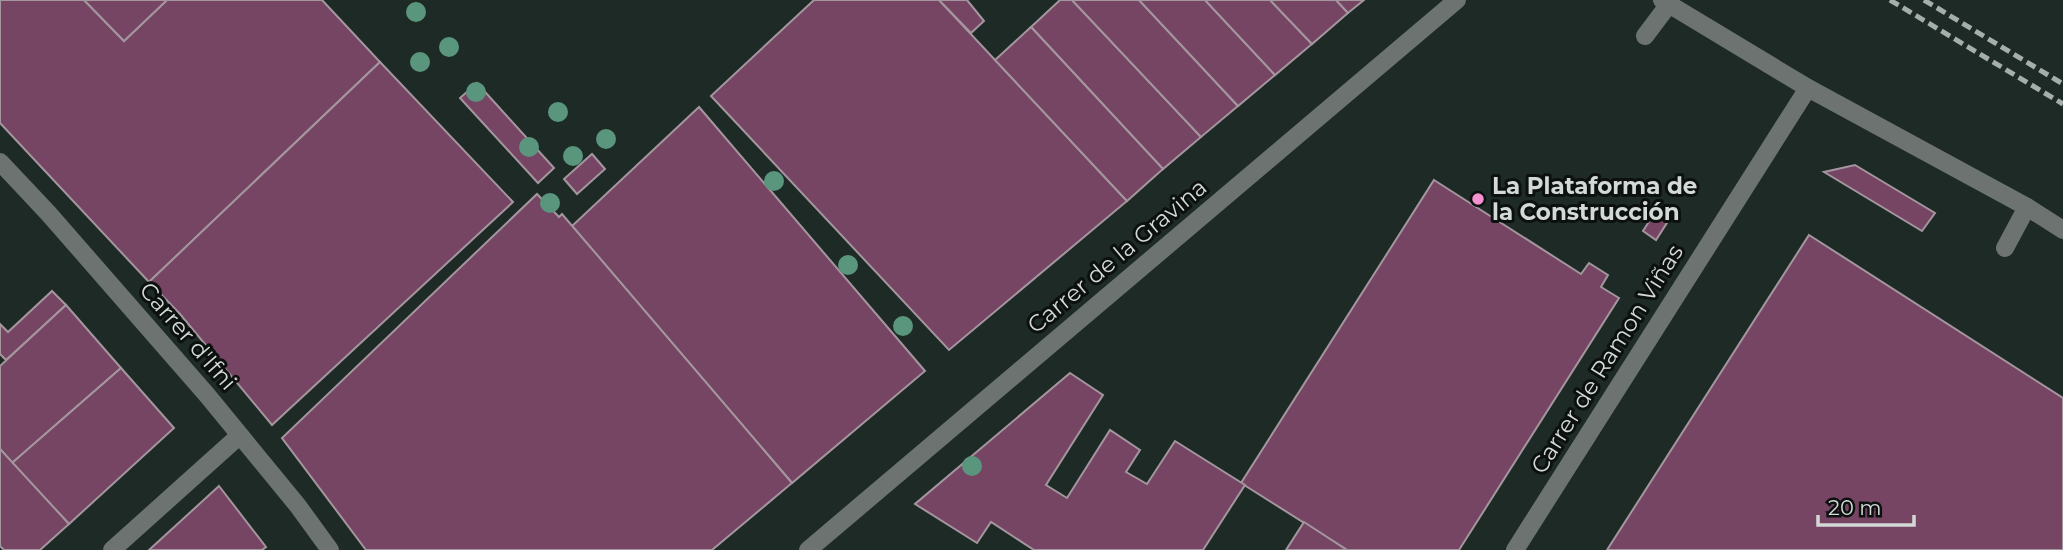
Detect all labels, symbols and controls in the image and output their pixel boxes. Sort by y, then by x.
place label: La Plataforma de la Construcción [1492,172,1697,226]
street label: Carrer de la Gravina [1022,173,1212,339]
marker: La Plataforma de la Construcción [1470,191,1486,207]
street label: Carrer de Ramon Viñas [1525,239,1689,479]
street label: Carrer d'Ifni [134,276,242,396]
scale bar [1818,484,1914,528]
text: 20 m [1828,495,1882,520]

